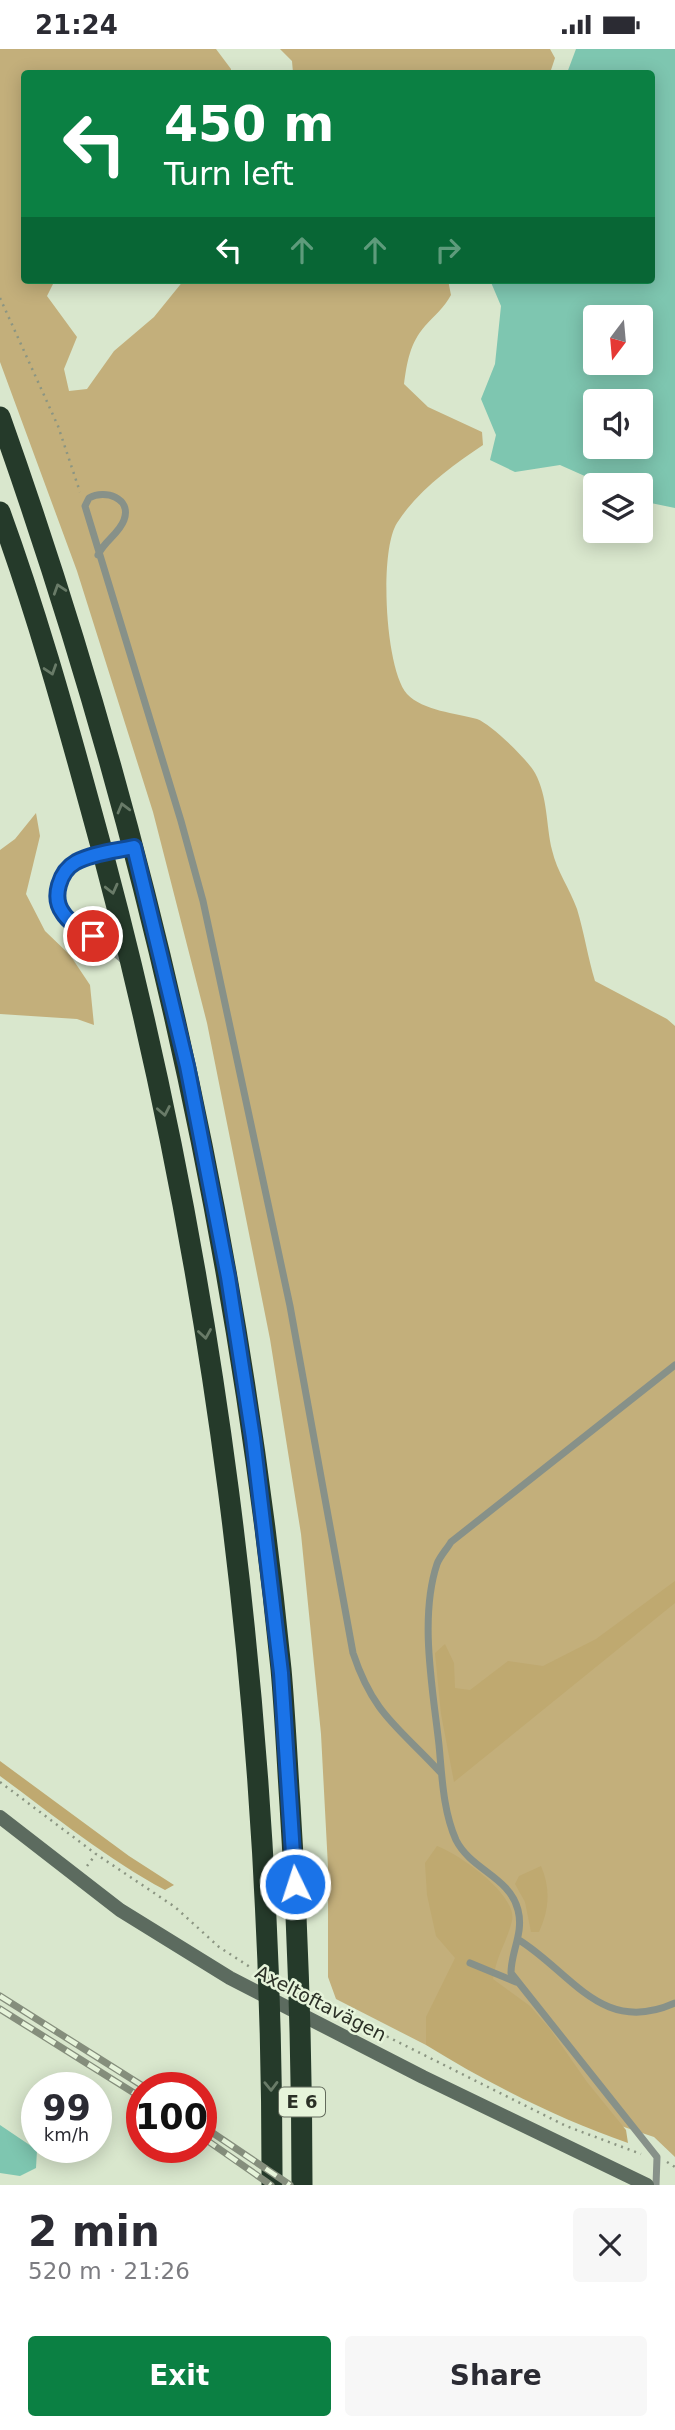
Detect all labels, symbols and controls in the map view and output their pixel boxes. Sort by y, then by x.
text: 21:24 [35,10,118,40]
text: 450 m [164,96,334,153]
icon: left [49,98,140,189]
text: Turn left [164,155,294,193]
icon: left [210,231,248,269]
icon: ahead [283,231,321,269]
icon: ahead [356,231,394,269]
icon: right [429,231,467,269]
north arrow [583,305,653,375]
map controls [583,305,653,543]
button: sound [583,389,653,459]
button: layers [583,473,653,543]
one-way arrow [53,584,67,596]
one-way arrow [43,663,57,676]
one-way arrow [117,802,132,814]
one-way arrow [104,883,118,895]
pin [63,906,123,966]
icon: arrive [74,917,112,955]
one-way arrow [155,1105,170,1117]
one-way arrow [197,1328,212,1340]
position arrow [258,1847,332,1921]
street label: Axeltoftavägen [252,1961,390,2045]
speed limit sign: 100 [126,2072,217,2163]
one-way arrow [263,2081,279,2092]
road number: E 6 [279,2087,325,2117]
text: 99 [42,2088,91,2128]
text: km/h [44,2124,89,2145]
text: 2 min [28,2207,160,2256]
button: close [573,2208,647,2282]
text: 520 m · 21:26 [28,2258,190,2284]
button: Exit [28,2336,331,2416]
button: Share [345,2336,647,2416]

